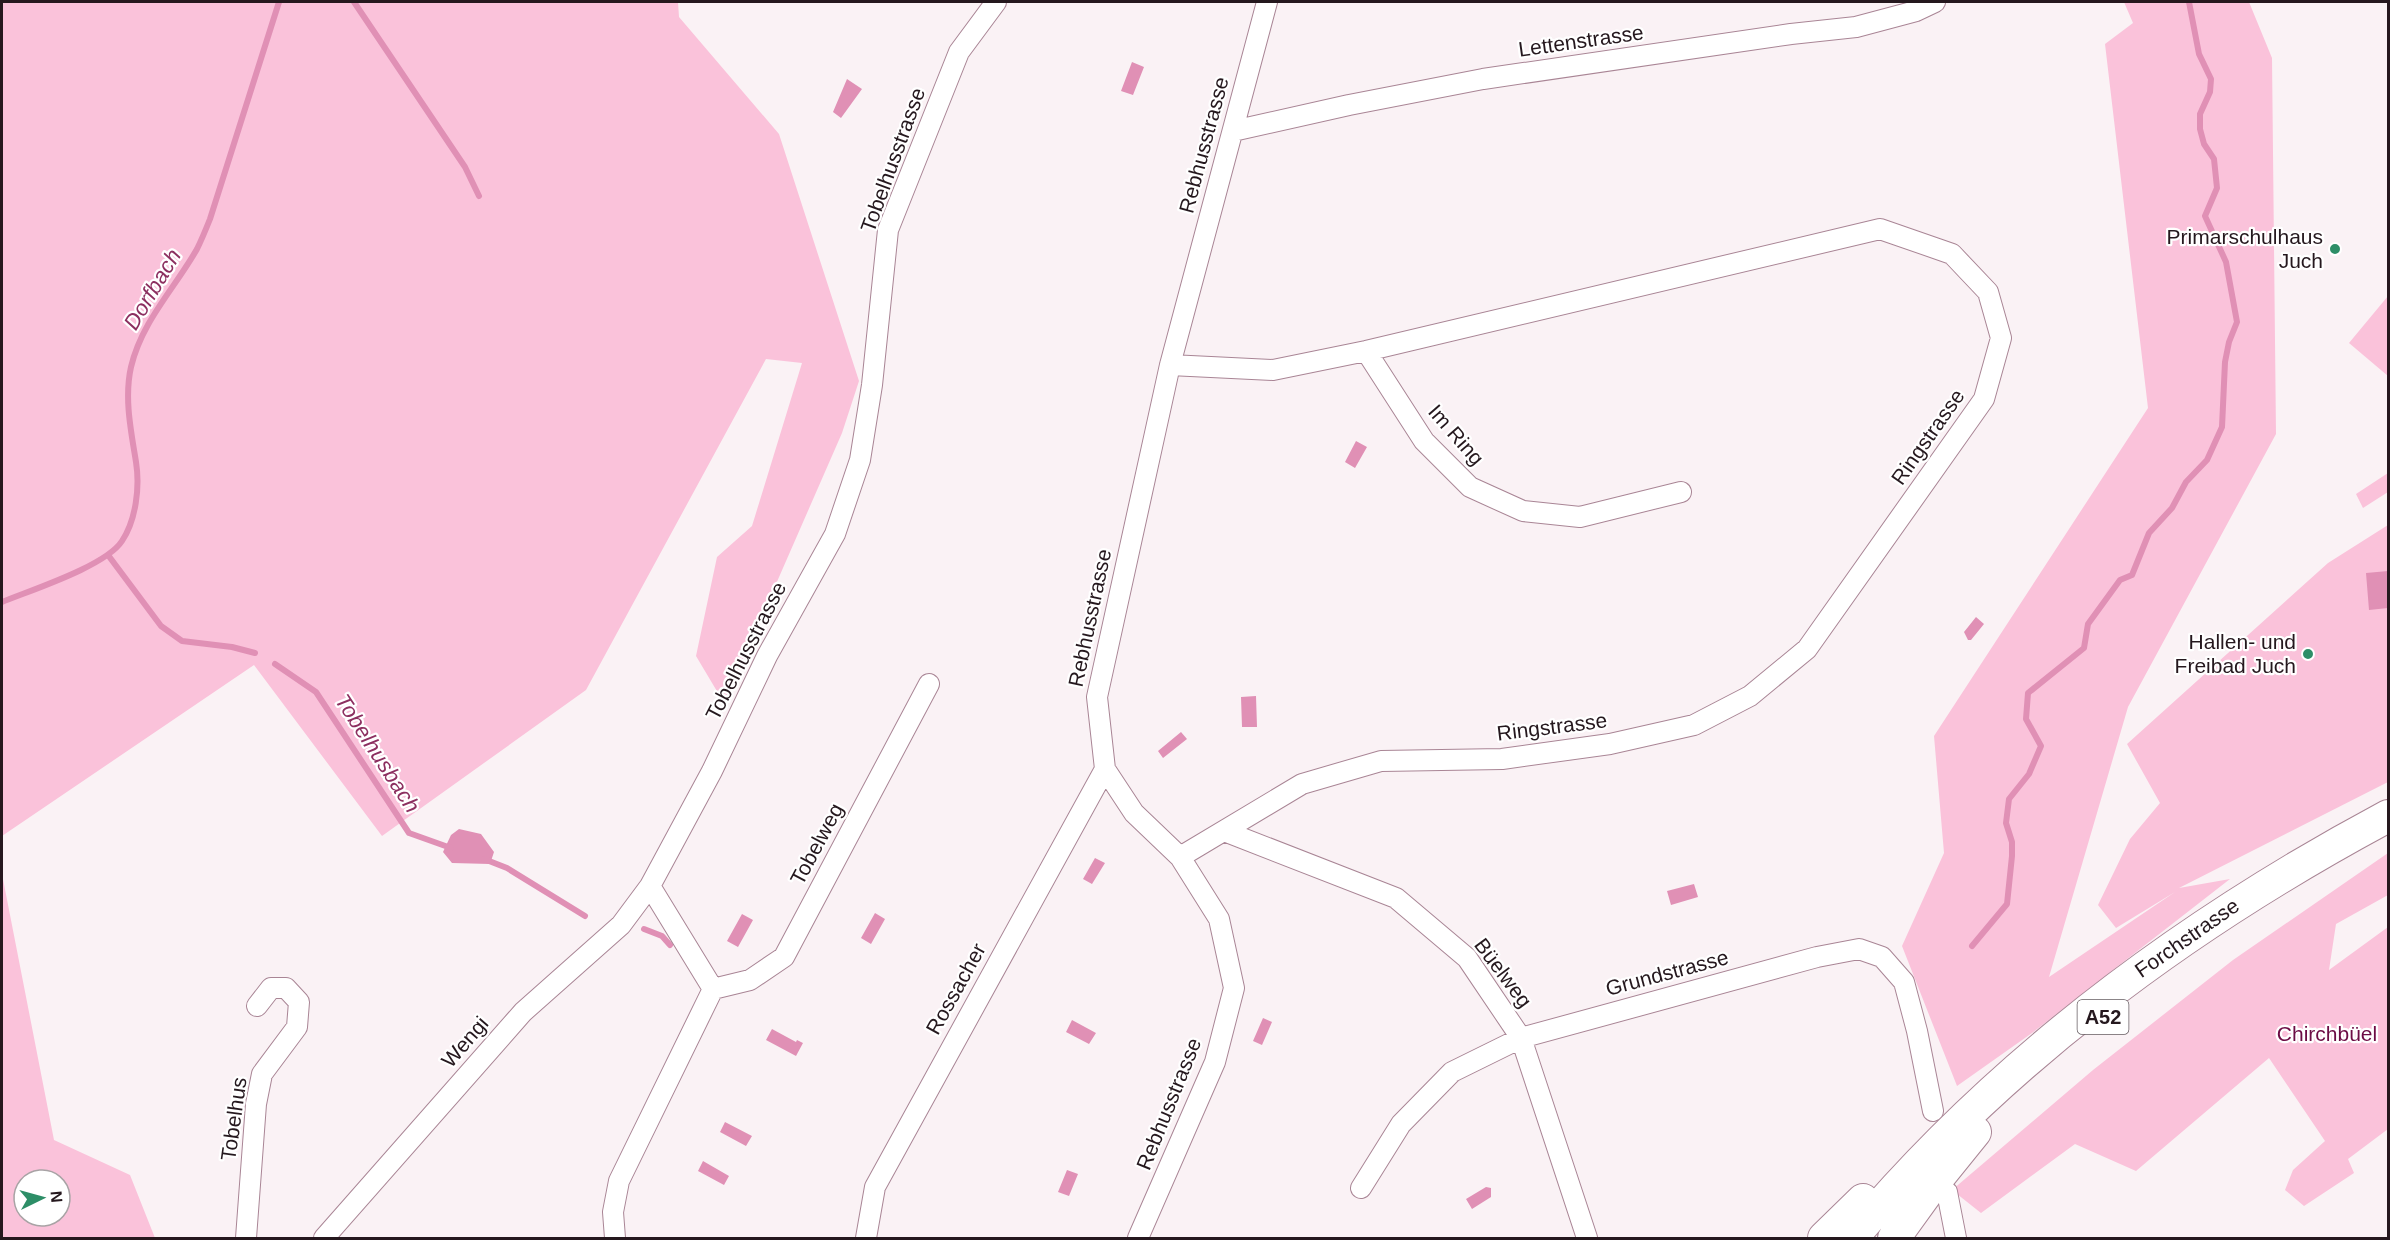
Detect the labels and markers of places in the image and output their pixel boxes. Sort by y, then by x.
place label: Primarschulhaus Juch [2167,225,2323,272]
marker: Primarschulhaus Juch [2328,242,2342,256]
place label: Hallen- und Freibad Juch [2175,630,2296,677]
marker: Hallen- und Freibad Juch [2301,647,2315,661]

